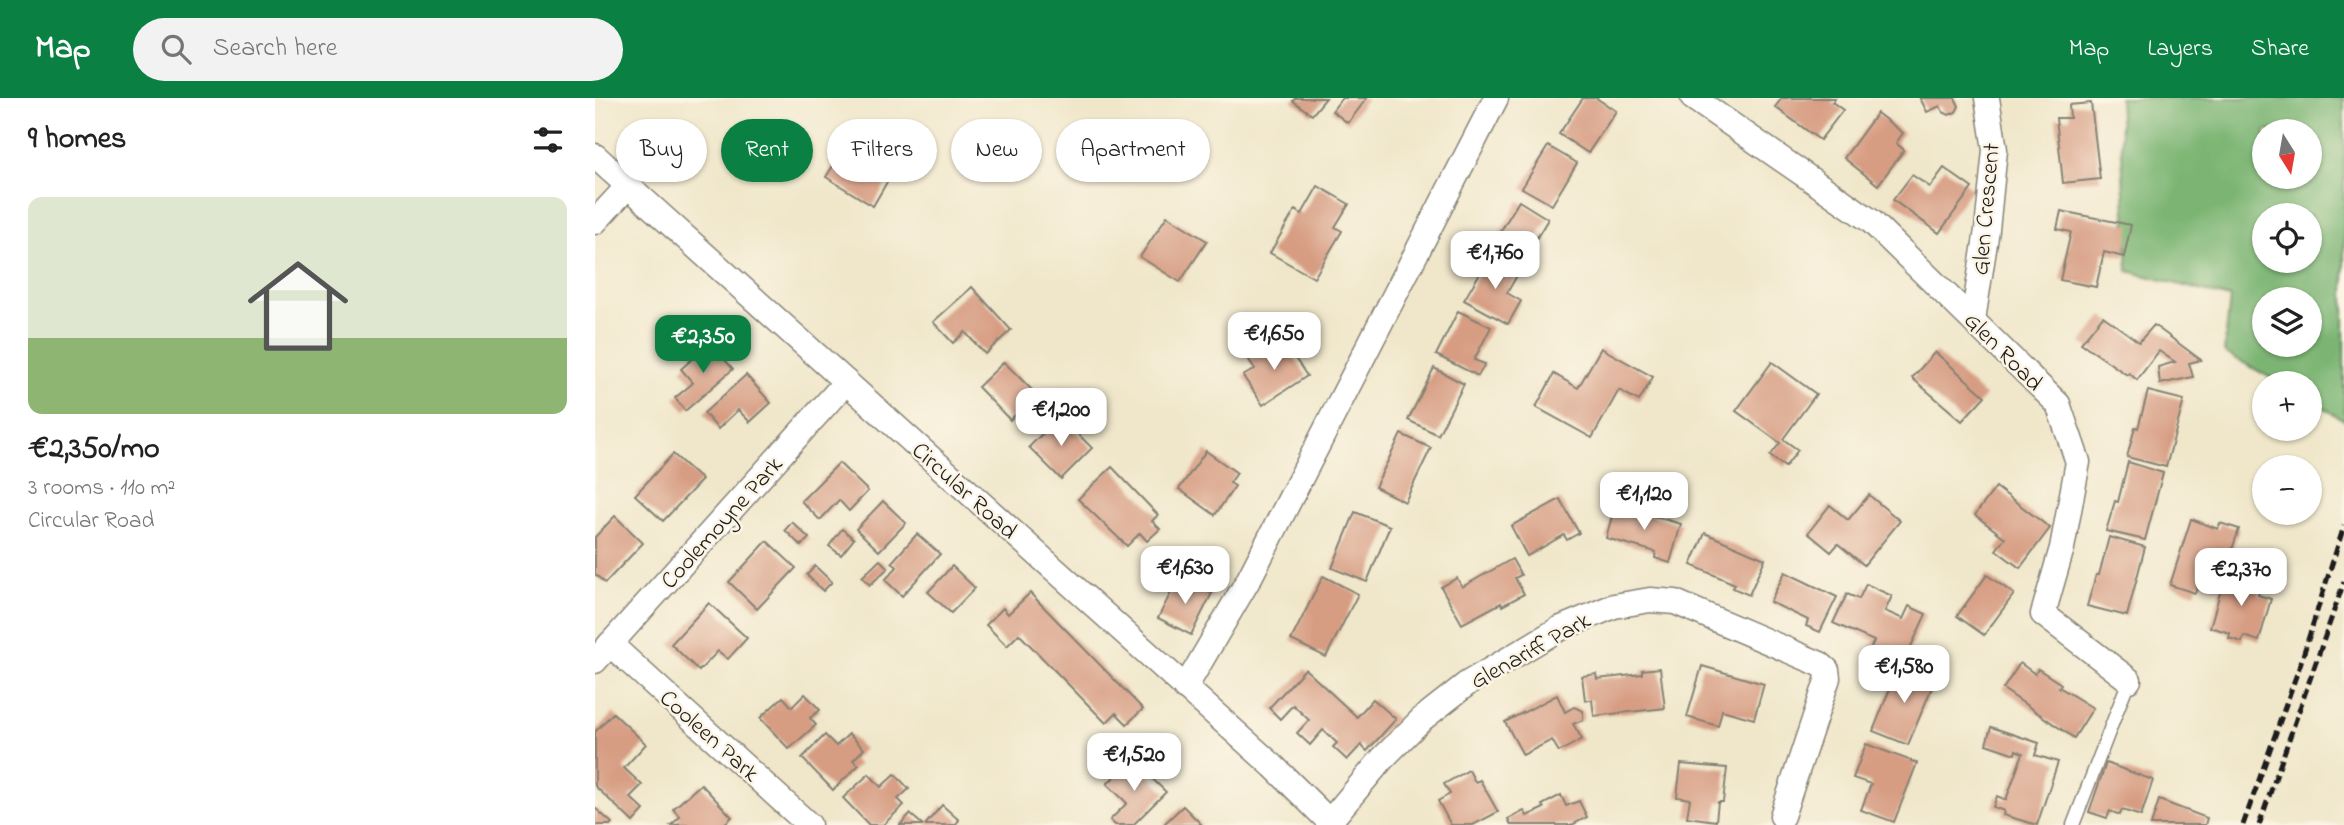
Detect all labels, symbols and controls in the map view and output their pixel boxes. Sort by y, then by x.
search box [133,18,623,81]
text: Map [35,25,91,73]
icon: search [157,30,195,68]
text: Search here [213,30,337,68]
text: Map [2069,32,2109,67]
text: Layers [2147,32,2213,67]
text: Share [2251,32,2309,67]
text: 9 homes [28,118,126,162]
chip: Buy [616,119,707,182]
chip: Rent [721,119,813,182]
chip: Filters [827,119,937,182]
chip: New [951,119,1042,182]
chip: Apartment [1056,119,1210,182]
north arrow [2252,119,2322,189]
map controls [2252,119,2322,525]
icon: filters [529,121,567,159]
street label: Glen Crescent [1964,142,2011,277]
button: locate [2252,203,2322,273]
pin: €1,760 [1438,232,1552,291]
text: €1,760 [1467,237,1523,270]
icon: home [235,243,361,369]
button: layers [2252,287,2322,357]
street label: Glen Road [1955,305,2050,401]
pin: €1,650 [1217,313,1331,372]
pin: €2,350 [646,316,760,375]
text: €1,650 [1244,318,1304,351]
text: €2,350 [671,321,735,354]
button: + [2252,371,2322,441]
pin: €1,200 [1004,388,1118,448]
text: €1,200 [1032,394,1090,427]
text: €2,350/mo [28,428,160,472]
street label: Circular Road [903,435,1024,549]
street label: Coolemoyne Park [653,449,793,599]
button: − [2252,455,2322,525]
text: 3 rooms · 110 m² [28,472,175,505]
pin: €1,120 [1587,472,1701,532]
text: €1,120 [1616,478,1672,511]
text: Circular Road [28,505,154,538]
pin: €1,630 [1128,546,1242,606]
pin: €2,370 [2184,548,2298,608]
text: €1,630 [1157,552,1213,585]
text: €2,370 [2211,554,2271,587]
street label: Glenariff Park [1465,604,1598,700]
pin: €1,580 [1847,646,1961,705]
text: €1,580 [1874,651,1934,684]
street label: Cooleen Park [650,682,767,792]
pin: €1,520 [1077,734,1191,793]
text: €1,520 [1103,739,1165,772]

